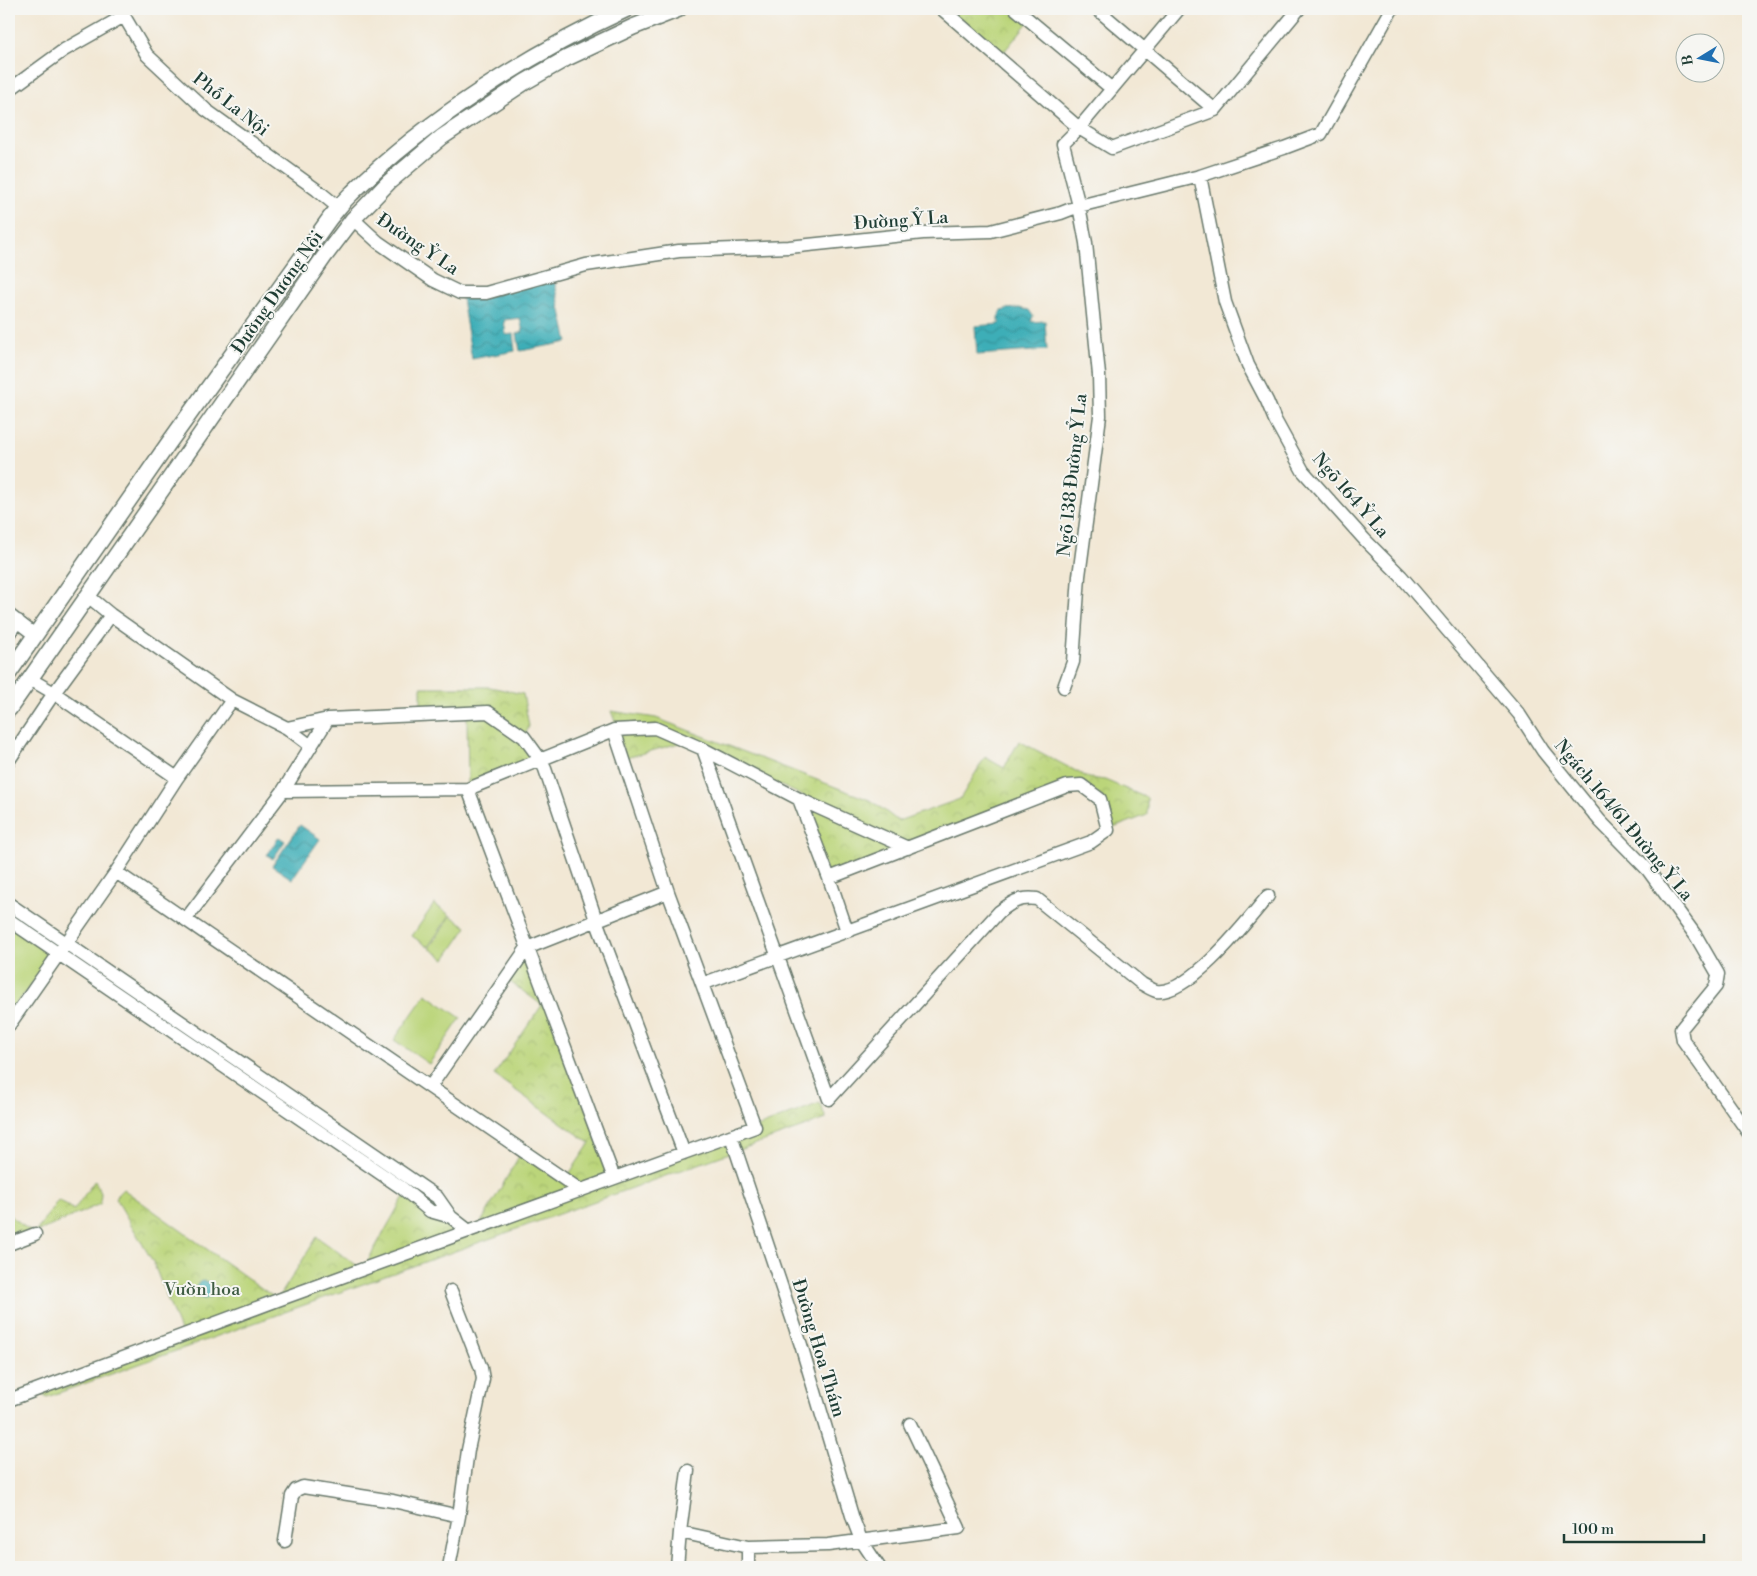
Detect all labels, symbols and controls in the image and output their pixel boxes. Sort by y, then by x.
north arrow [1674,32,1724,82]
text: B [1678,53,1698,67]
street label: Phố La Nội [188,67,274,141]
street label: Đường Ỷ La [853,206,950,235]
street label: Đường Ỷ La [372,208,464,281]
street label: Đường Dương Nội [226,226,329,358]
street label: Ngõ 138 Đường Ỷ La [1053,392,1093,558]
street label: Ngõ 164 Ỷ La [1307,448,1395,544]
street label: Ngách 164/61 Đường Ỷ La [1549,735,1699,907]
street label: Đường Hoa Thám [787,1276,851,1420]
park label: Vườn hoa [163,1278,241,1301]
scale bar [1564,1511,1704,1543]
text: 100 m [1572,1520,1614,1539]

